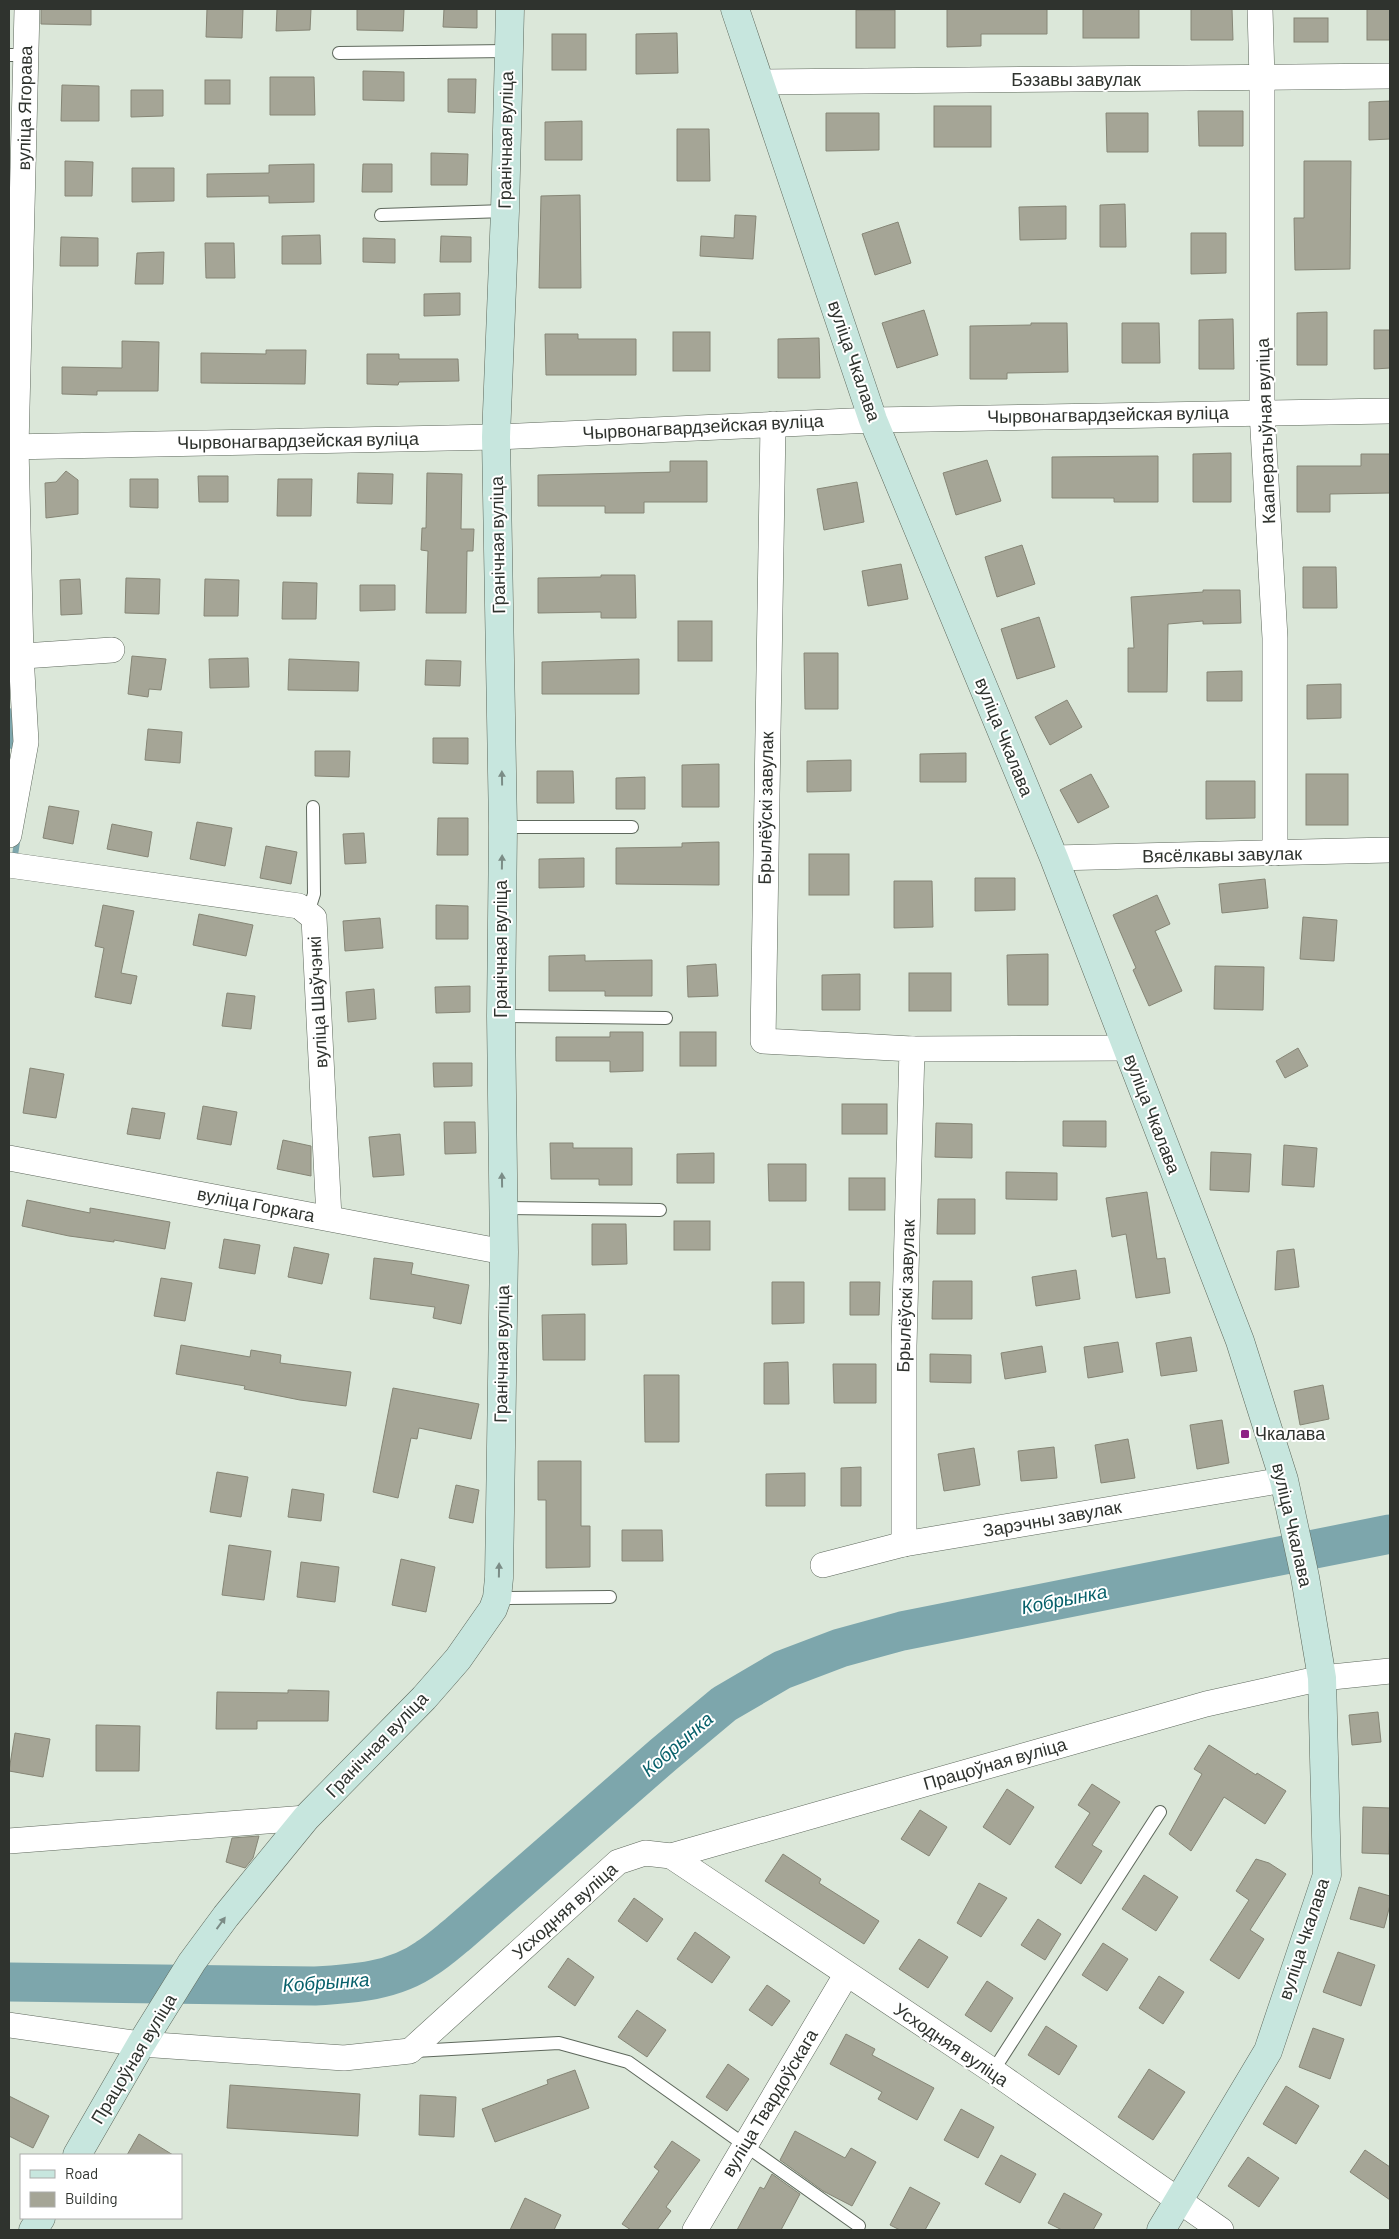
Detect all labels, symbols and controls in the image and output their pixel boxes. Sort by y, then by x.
street label: вуліца Ягорава [12,44,36,171]
street label: Бэзавы завулак [1011,68,1141,90]
street label: Гранічная вуліца [493,70,517,209]
street label: вуліца Чкалава [824,297,886,425]
street label: Кааператыўная вуліца [1251,337,1279,524]
street label: Чырвонагвардзейская вуліца [987,401,1230,427]
street label: Чырвонагвардзейская вуліца [582,409,825,443]
street label: Чырвонагвардзейская вуліца [177,427,420,453]
street label: Гранічная вуліца [485,475,509,614]
street label: вуліца Чкалава [971,674,1039,800]
street label: Брылёўскі завулак [753,731,777,885]
one-way arrow [498,770,506,786]
street label: Вясёлкавы завулак [1142,842,1302,866]
one-way arrow [498,854,506,870]
street label: Гранічная вуліца [489,879,511,1018]
street label: вуліца Шаўчэнкі [303,936,331,1069]
street label: вуліца Чкалава [1120,1051,1186,1177]
one-way arrow [498,1171,506,1187]
street label: вуліца Горкага [196,1182,318,1226]
street label: Брылёўскі завулак [891,1219,919,1373]
street label: Гранічная вуліца [489,1284,513,1423]
place label: Чкалава [1255,1422,1326,1444]
marker: Чкалава [1239,1428,1251,1440]
street label: вуліца Чкалава [1268,1461,1318,1590]
street label: Зарэчны завулак [981,1495,1123,1541]
one-way arrow [496,1561,504,1577]
water label: Кобрынка [1019,1579,1109,1618]
street label: Гранічная вуліца [320,1686,433,1802]
water label: Кобрынка [636,1706,717,1781]
street label: Працоўная вуліца [921,1732,1070,1794]
street label: Усходняя вуліца [507,1857,622,1963]
street label: вуліца Чкалава [1273,1874,1333,2002]
one-way arrow [216,1916,226,1930]
water label: Кобрынка [282,1967,370,1996]
street label: Працоўная вуліца [86,1989,181,2128]
street label: Усходняя вуліца [890,1998,1014,2091]
street label: вуліца Твардоўскага [716,2024,822,2180]
legend [20,2154,182,2219]
text: Road [65,2164,98,2182]
text: Building [65,2189,118,2207]

